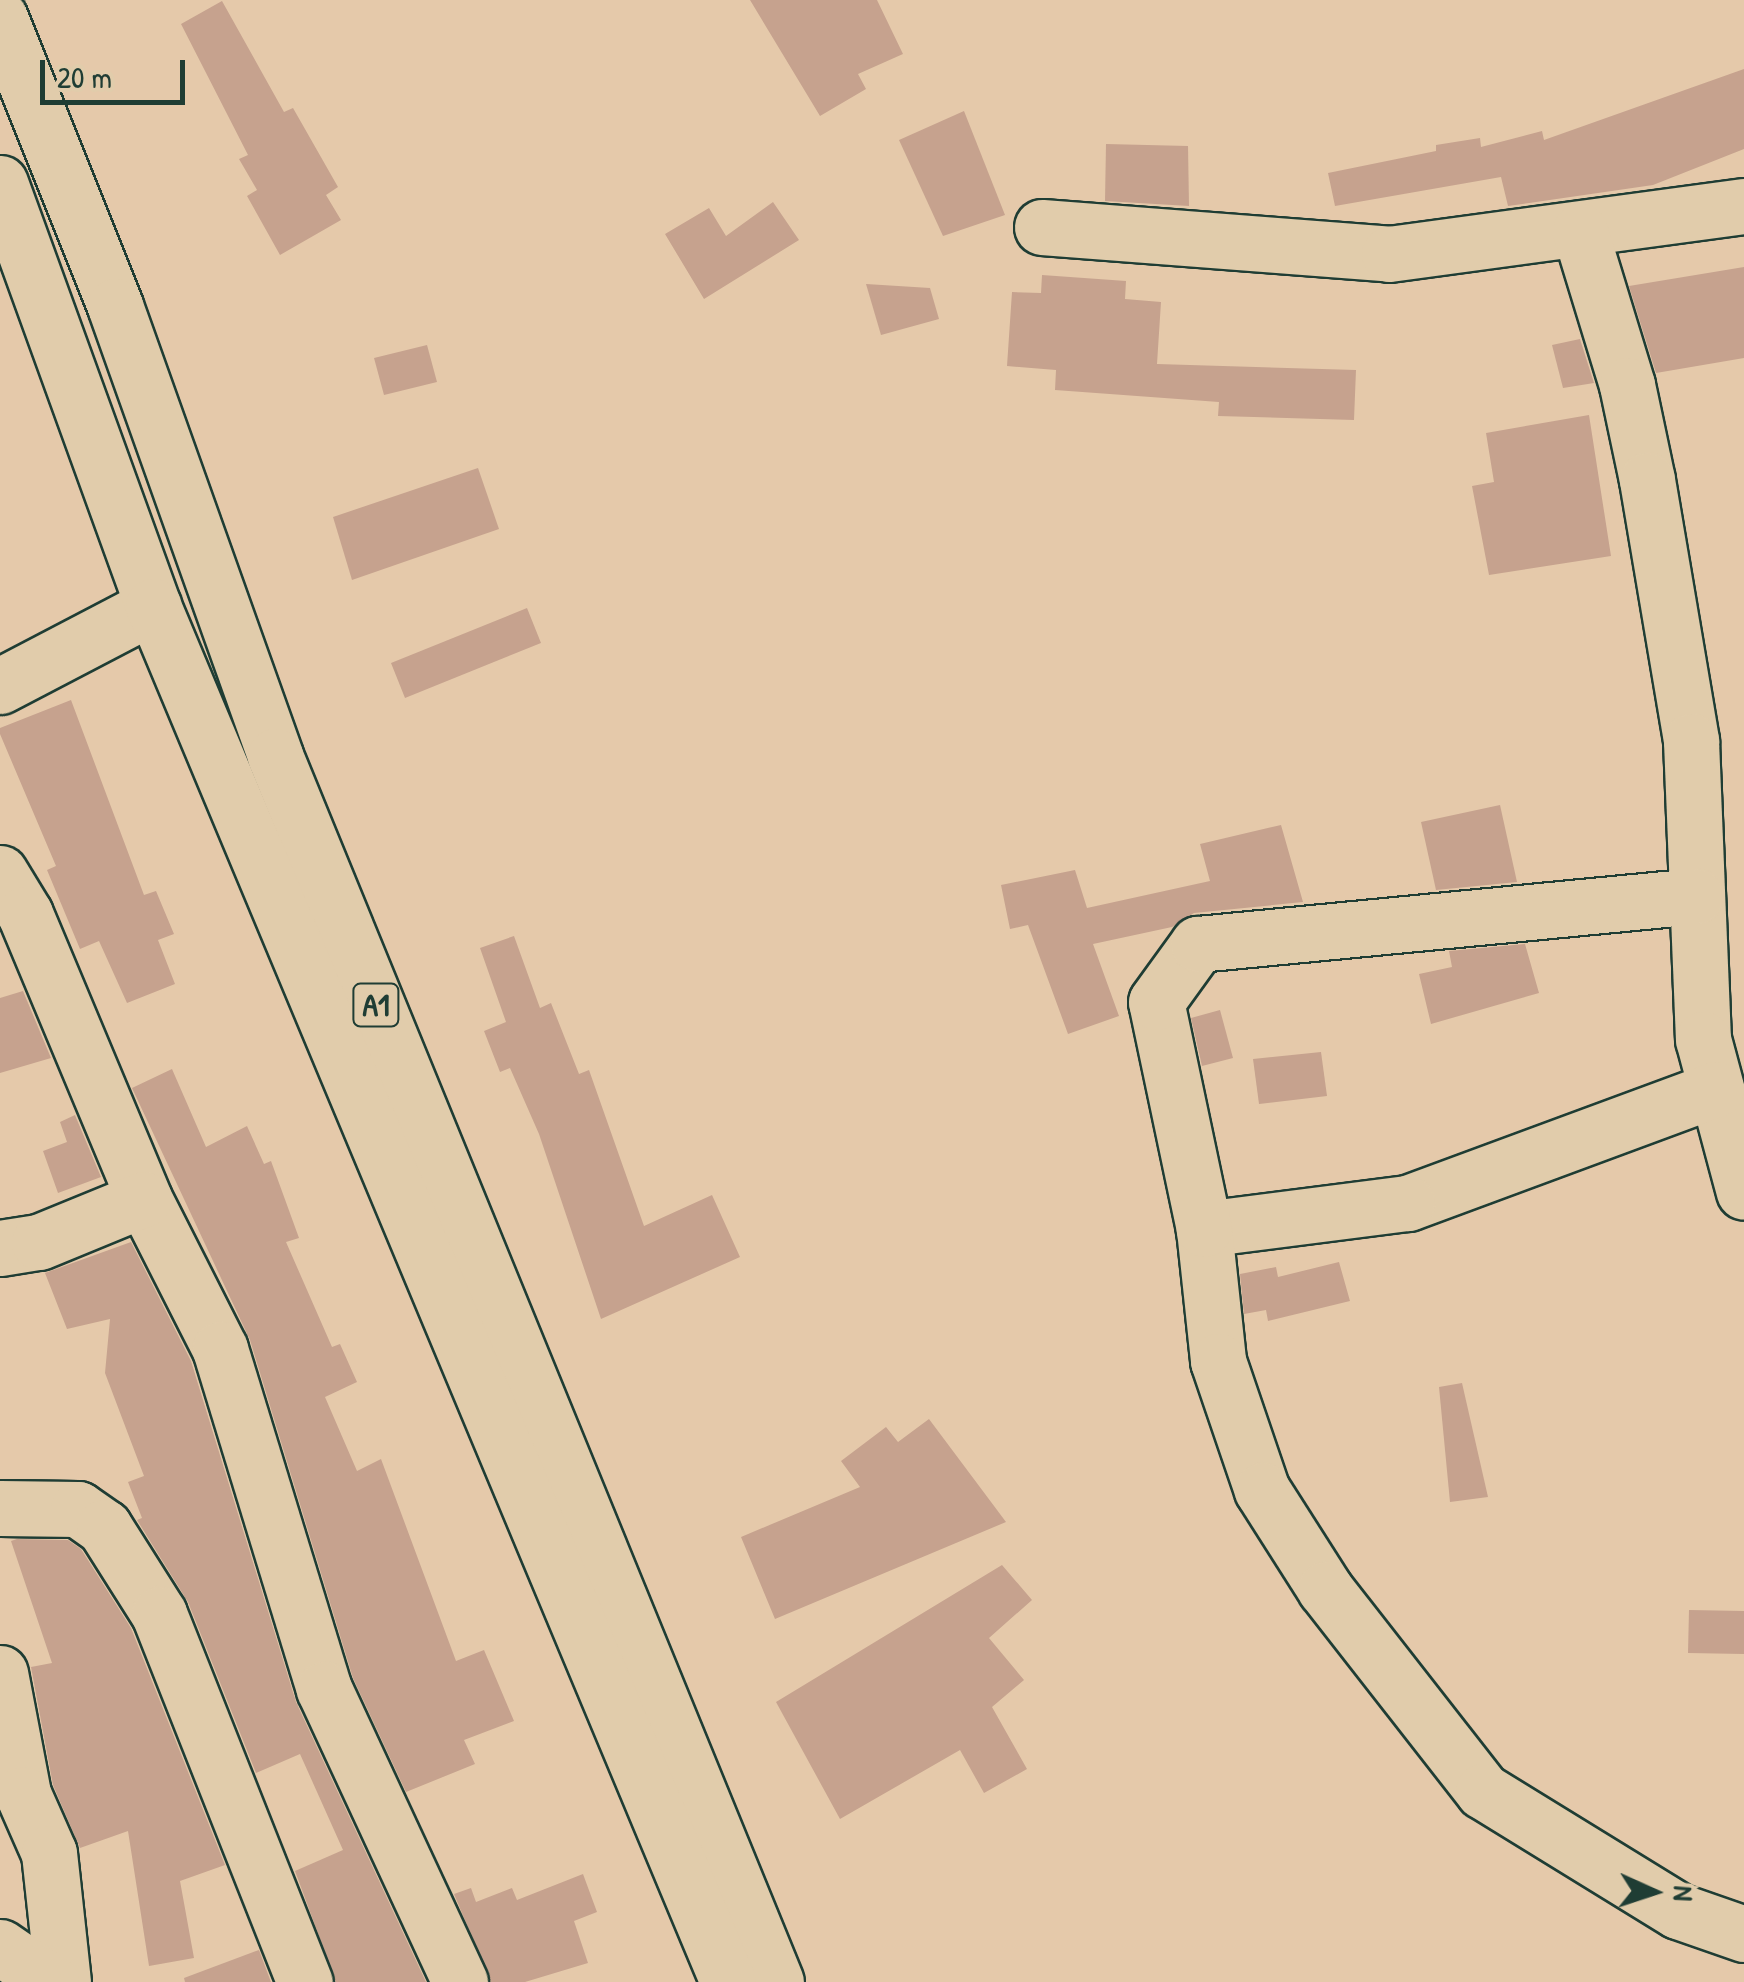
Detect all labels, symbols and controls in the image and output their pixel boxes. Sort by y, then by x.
scale bar [45,40,190,102]
text: 20 m [57,57,112,97]
road number: A1 [351,978,401,1032]
north arrow [1604,1842,1704,1942]
text: N [1665,1885,1703,1902]

